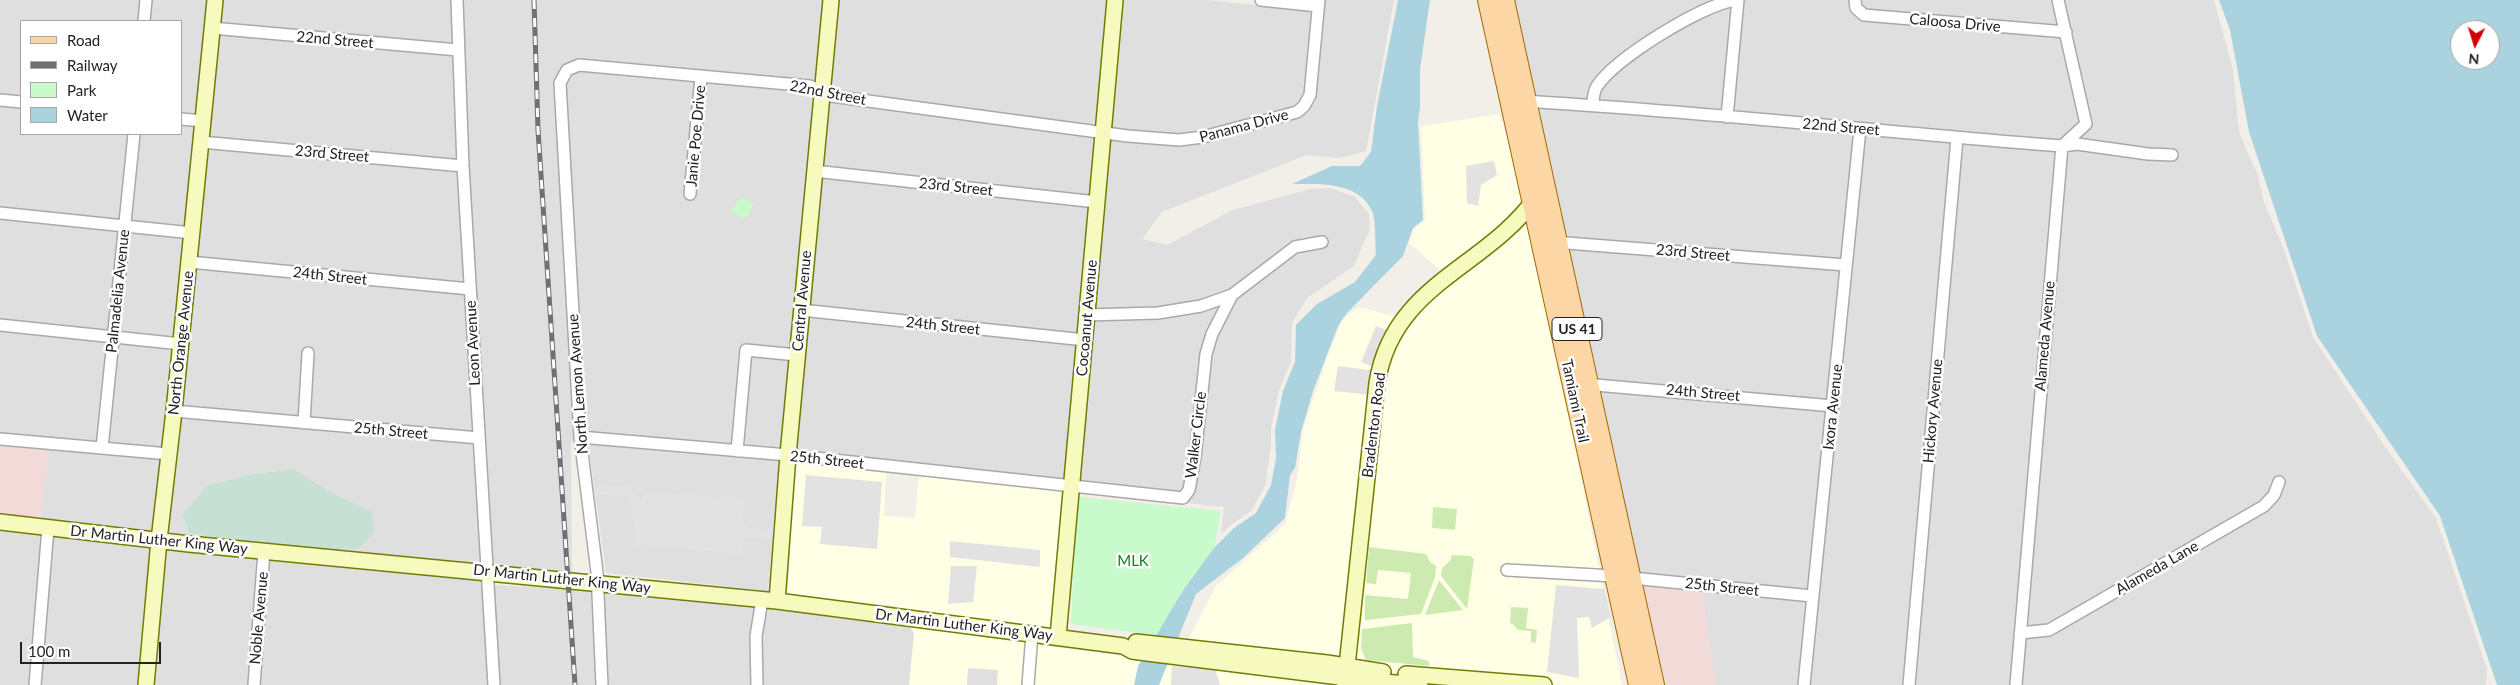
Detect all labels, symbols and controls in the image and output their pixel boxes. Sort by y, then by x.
street label: Caloosa Drive [1909,10,2001,36]
legend [20,20,182,135]
north arrow [2450,20,2500,70]
street label: 22nd Street [296,28,374,52]
text: Road [67,31,100,49]
text: N [2468,51,2480,68]
text: Railway [67,56,118,74]
street label: 22nd Street [788,77,868,109]
text: Park [67,81,96,99]
street label: Janie Poe Drive [683,84,709,188]
street label: Panama Drive [1198,105,1290,147]
text: Water [67,106,108,124]
street label: 22nd Street [1802,115,1880,139]
street label: 23rd Street [294,142,370,166]
street label: 23rd Street [918,174,994,200]
street label: Palmadelia Avenue [103,228,133,354]
street label: 23rd Street [1655,241,1731,265]
street label: Central Avenue [789,250,815,352]
street label: Cocoanut Avenue [1073,259,1101,377]
street label: 24th Street [292,263,368,289]
street label: North Orange Avenue [164,270,198,416]
street label: Alameda Avenue [2031,280,2059,392]
street label: Leon Avenue [462,300,484,386]
street label: North Lemon Avenue [564,313,592,455]
street label: 24th Street [905,313,981,339]
road number: US 41 [1552,318,1602,340]
street label: Tamiami Trail [1557,358,1593,444]
street label: Hickory Avenue [1919,358,1947,464]
street label: Ixora Avenue [1820,363,1846,451]
street label: Bradenton Road [1359,371,1389,479]
street label: 24th Street [1665,381,1741,405]
street label: Walker Circle [1182,390,1210,480]
street label: 25th Street [353,419,429,443]
street label: 25th Street [789,447,865,473]
street label: Dr Martin Luther King Way [69,522,249,558]
street label: Alameda Lane [2112,537,2202,599]
park label: MLK [1117,552,1149,570]
street label: Dr Martin Luther King Way [472,561,652,597]
street label: Noble Avenue [246,571,272,665]
street label: 25th Street [1684,574,1760,600]
street label: Dr Martin Luther King Way [874,605,1054,645]
scale bar [22,632,164,664]
text: 100 m [28,642,70,660]

